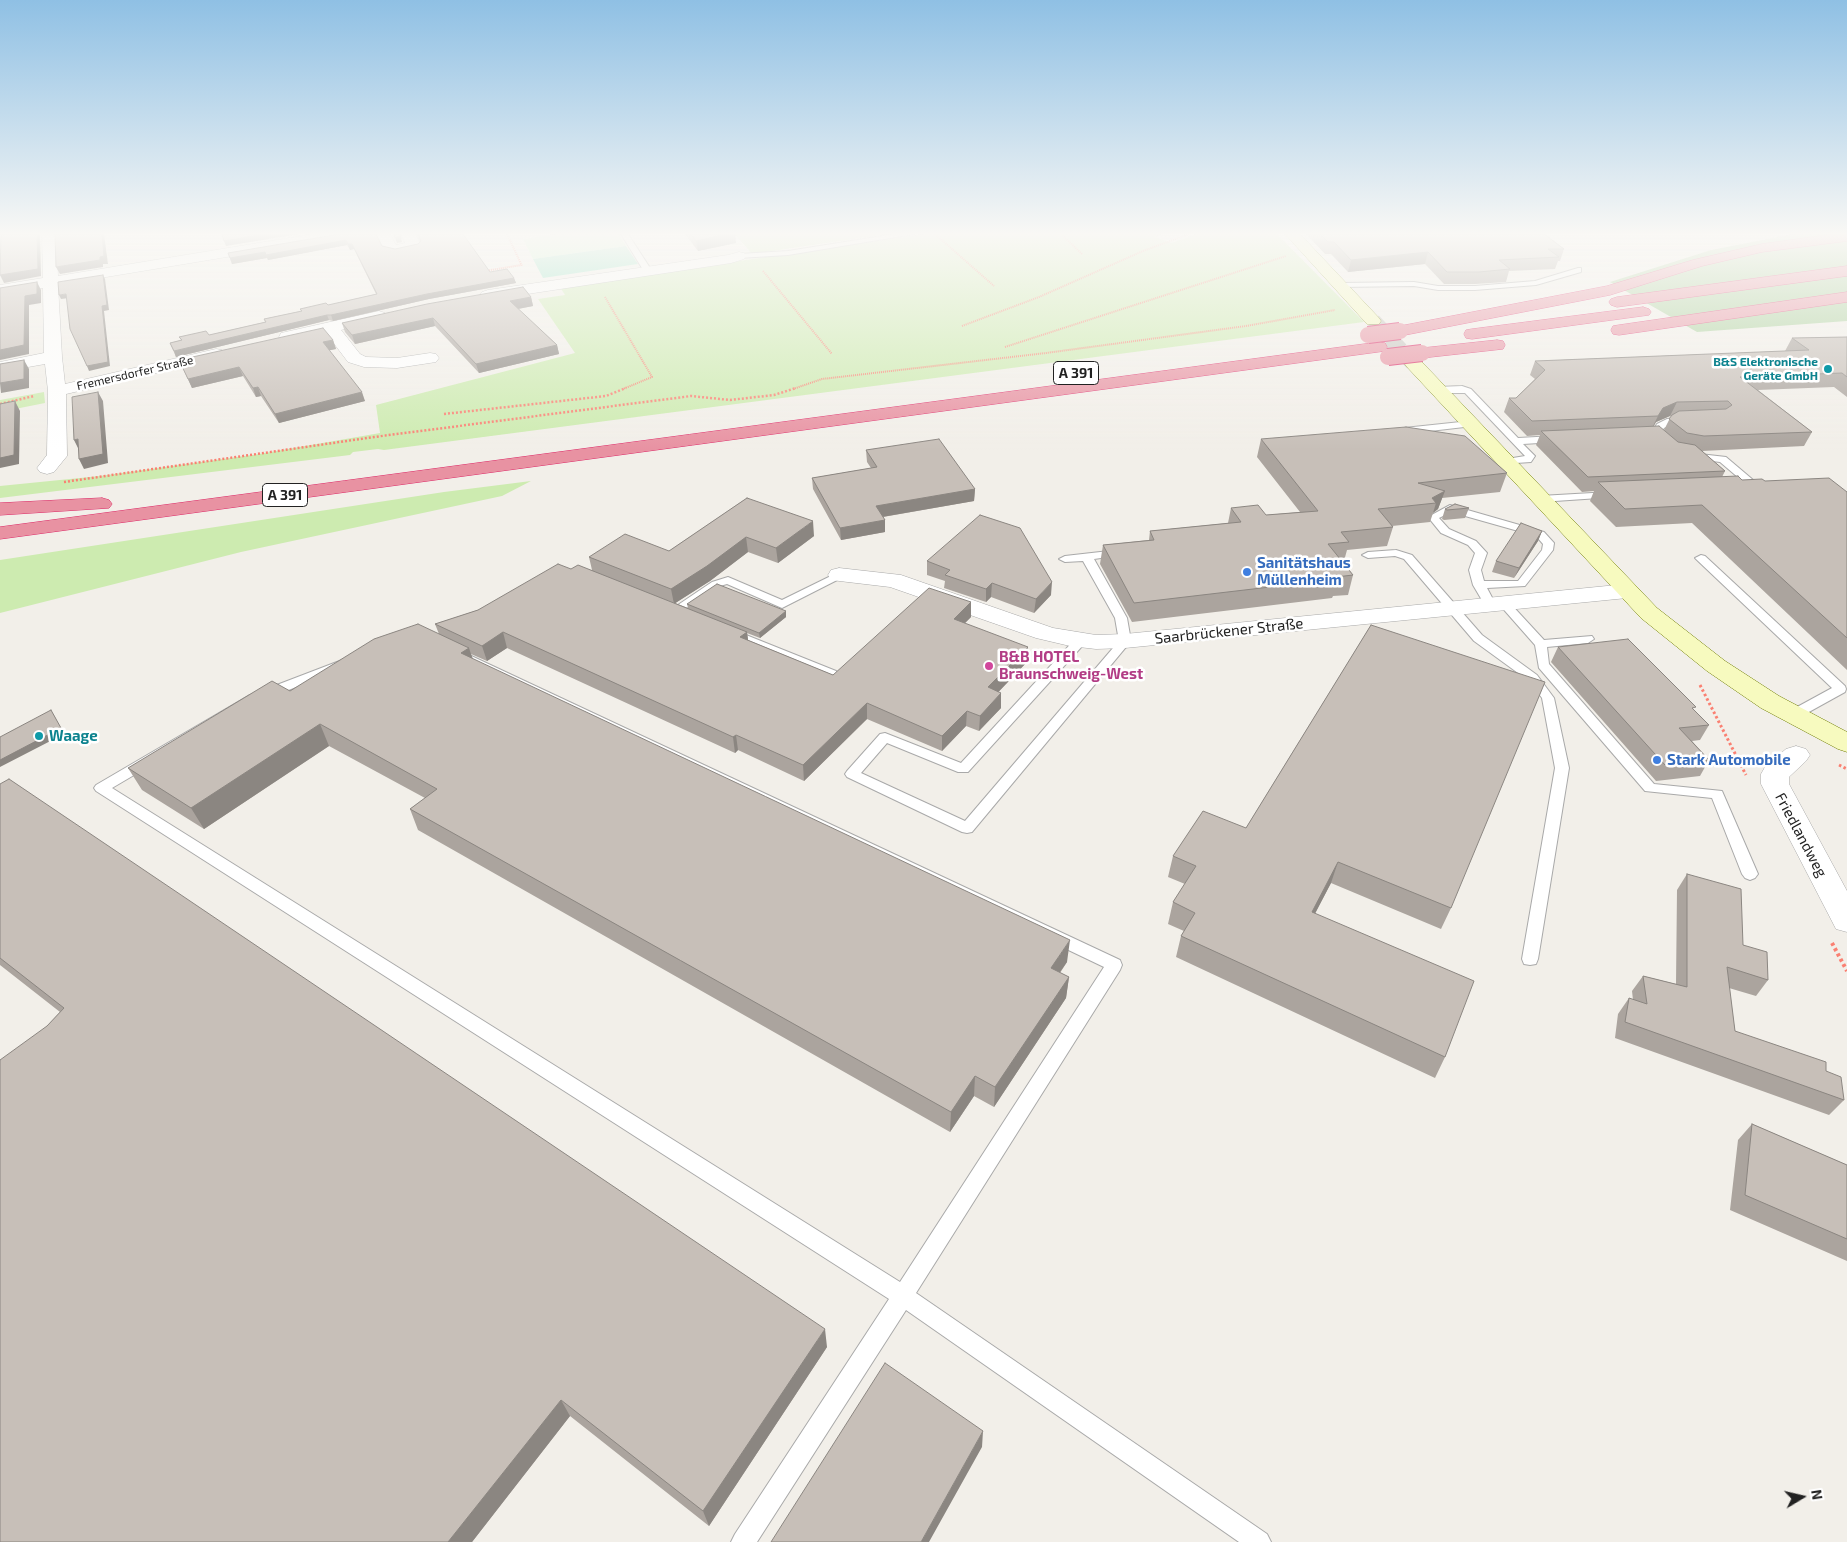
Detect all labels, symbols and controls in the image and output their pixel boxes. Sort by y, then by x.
street label: Fremersdorfer Straße [75,353,195,393]
place label: B&S Elektronische Geräte GmbH [1713,355,1818,383]
road number: A 391 [1054,362,1098,384]
marker: B&S Elektronische Geräte GmbH [1822,363,1834,375]
road number: A 391 [262,484,308,506]
place label: Sanitätshaus Müllenheim [1257,554,1351,589]
marker: Sanitätshaus Müllenheim [1241,566,1253,578]
street label: Saarbrückener Straße [1154,614,1304,648]
place label: B&B HOTEL Braunschweig-West [999,648,1143,683]
marker: B&B HOTEL Braunschweig-West [983,660,995,672]
place label: Waage [49,727,98,745]
marker: Waage [33,730,45,742]
place label: Stark Automobile [1667,751,1791,769]
marker: Stark Automobile [1651,754,1663,766]
street label: Friedlandweg [1771,790,1831,880]
north arrow [1777,1472,1827,1522]
text: N [1808,1488,1826,1501]

